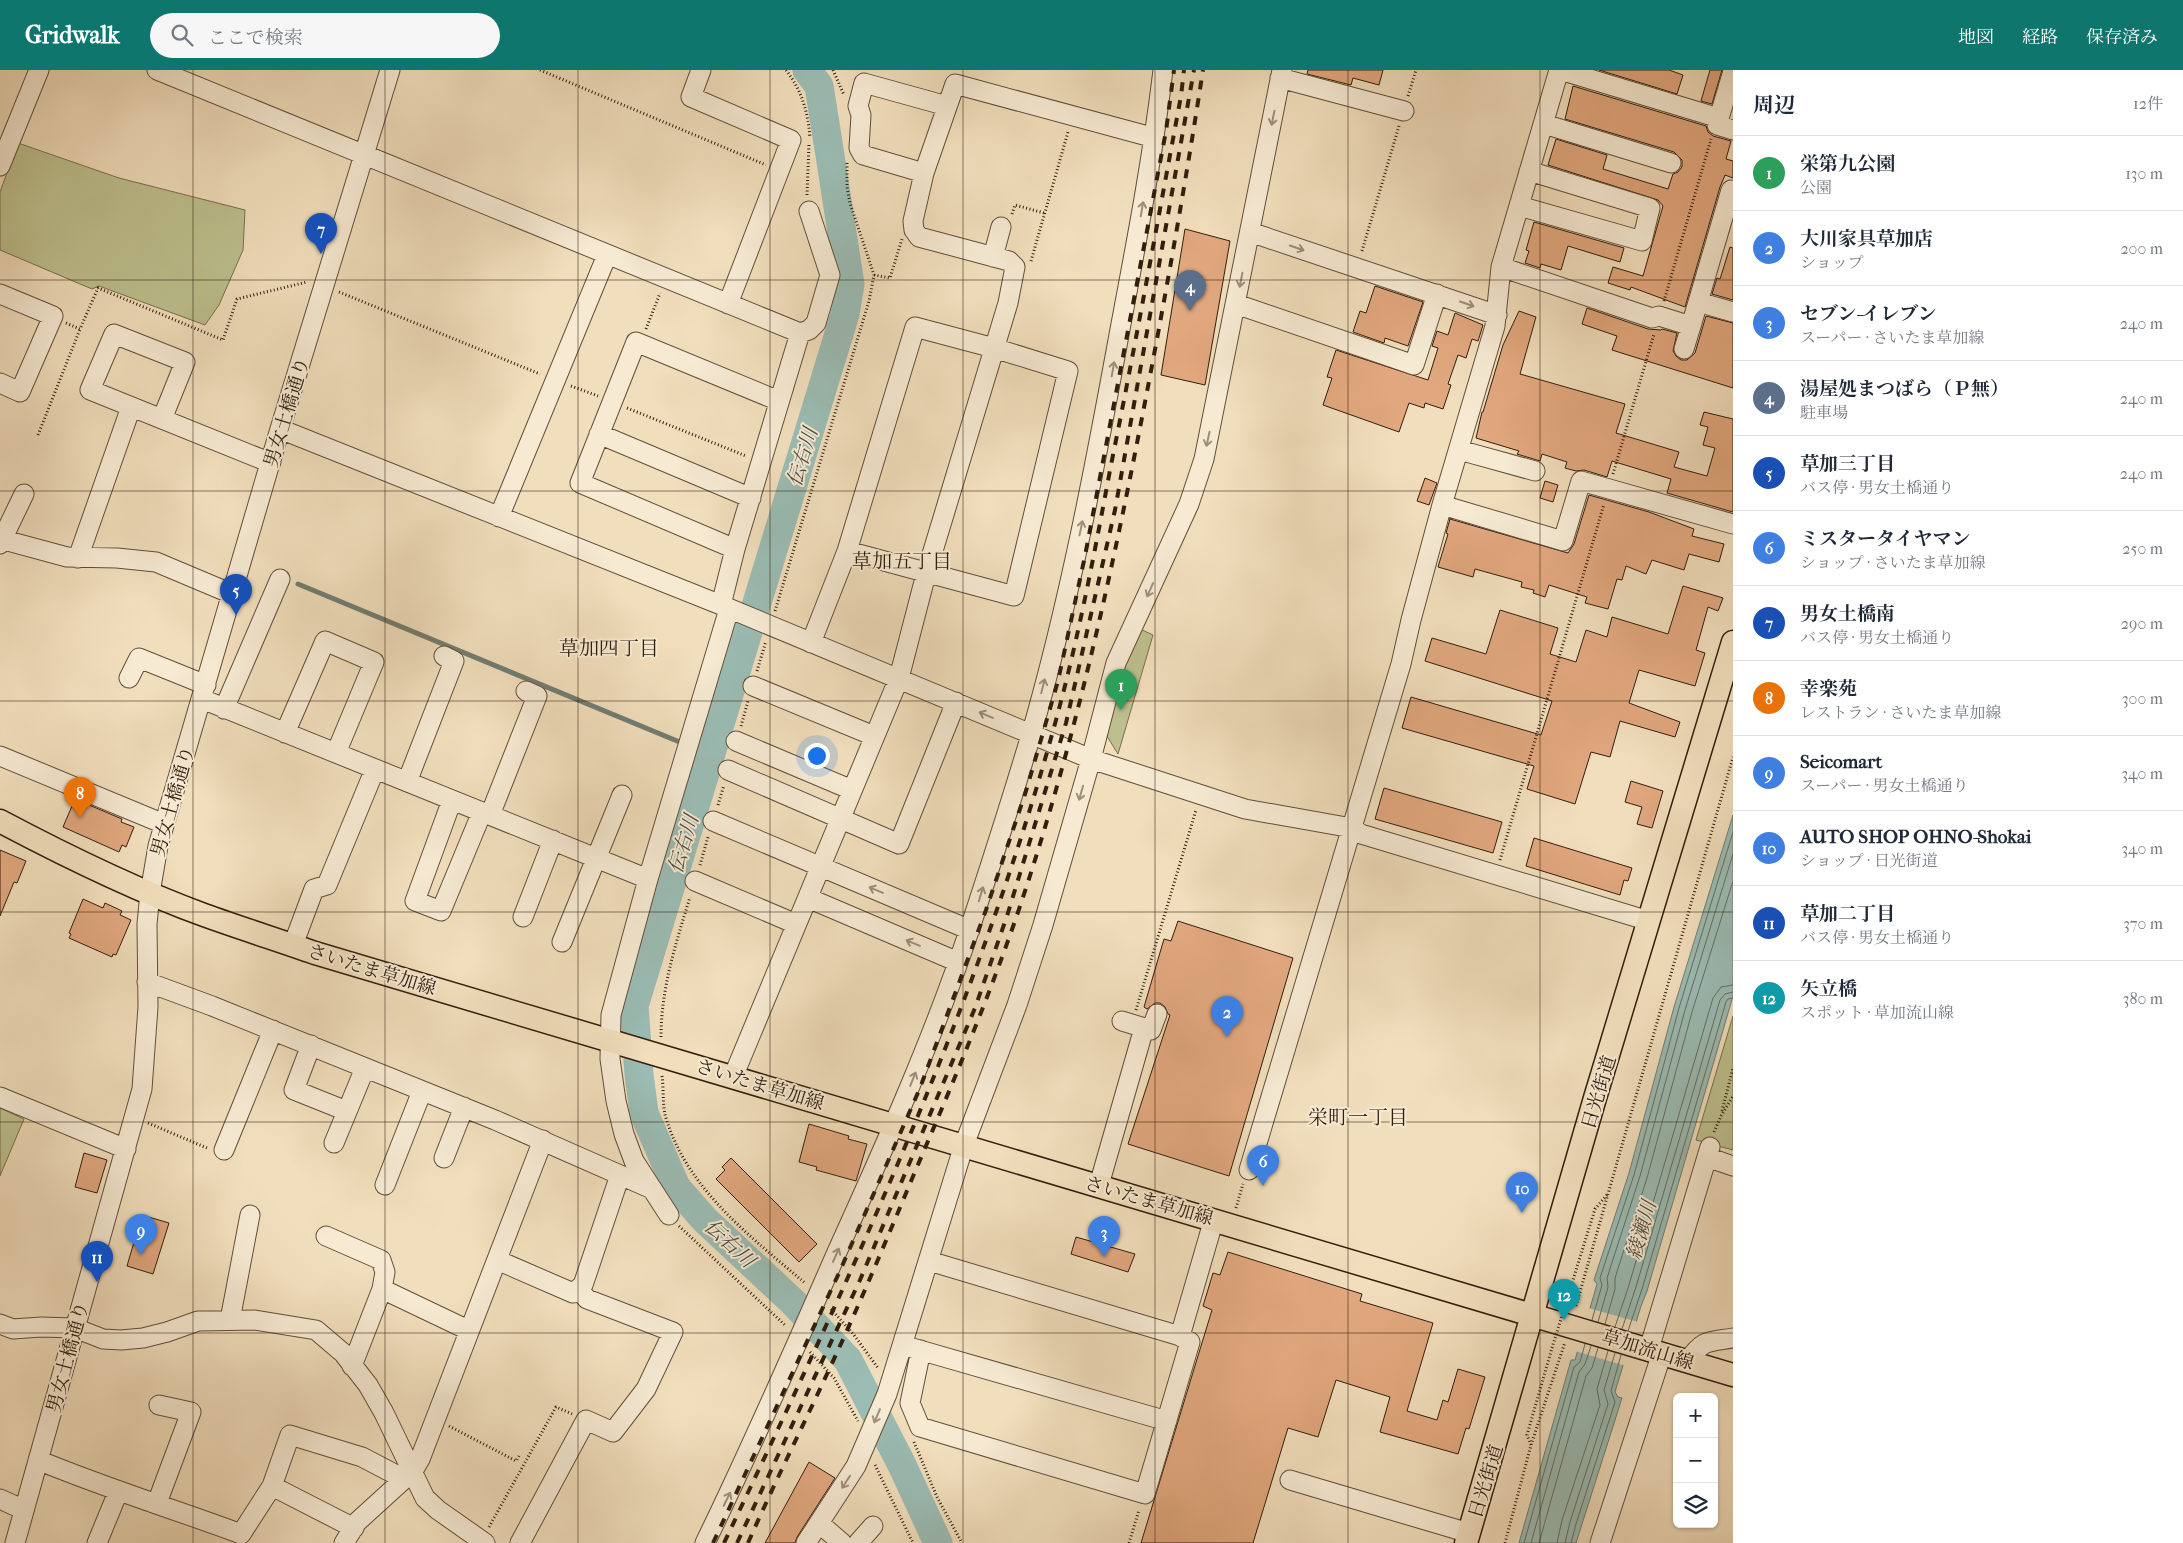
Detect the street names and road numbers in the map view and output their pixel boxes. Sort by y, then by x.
street label: 男女土橋通り [260,355,314,470]
street label: 男女土橋通り [147,743,199,859]
street label: さいたま草加線 [305,940,439,1000]
street label: 日光街道 [1577,1053,1621,1132]
street label: さいたま草加線 [693,1055,827,1115]
street label: さいたま草加線 [1082,1172,1216,1230]
street label: 男女土橋通り [43,1299,93,1415]
street label: 草加流山線 [1599,1326,1696,1374]
street label: 日光街道 [1464,1442,1508,1521]

